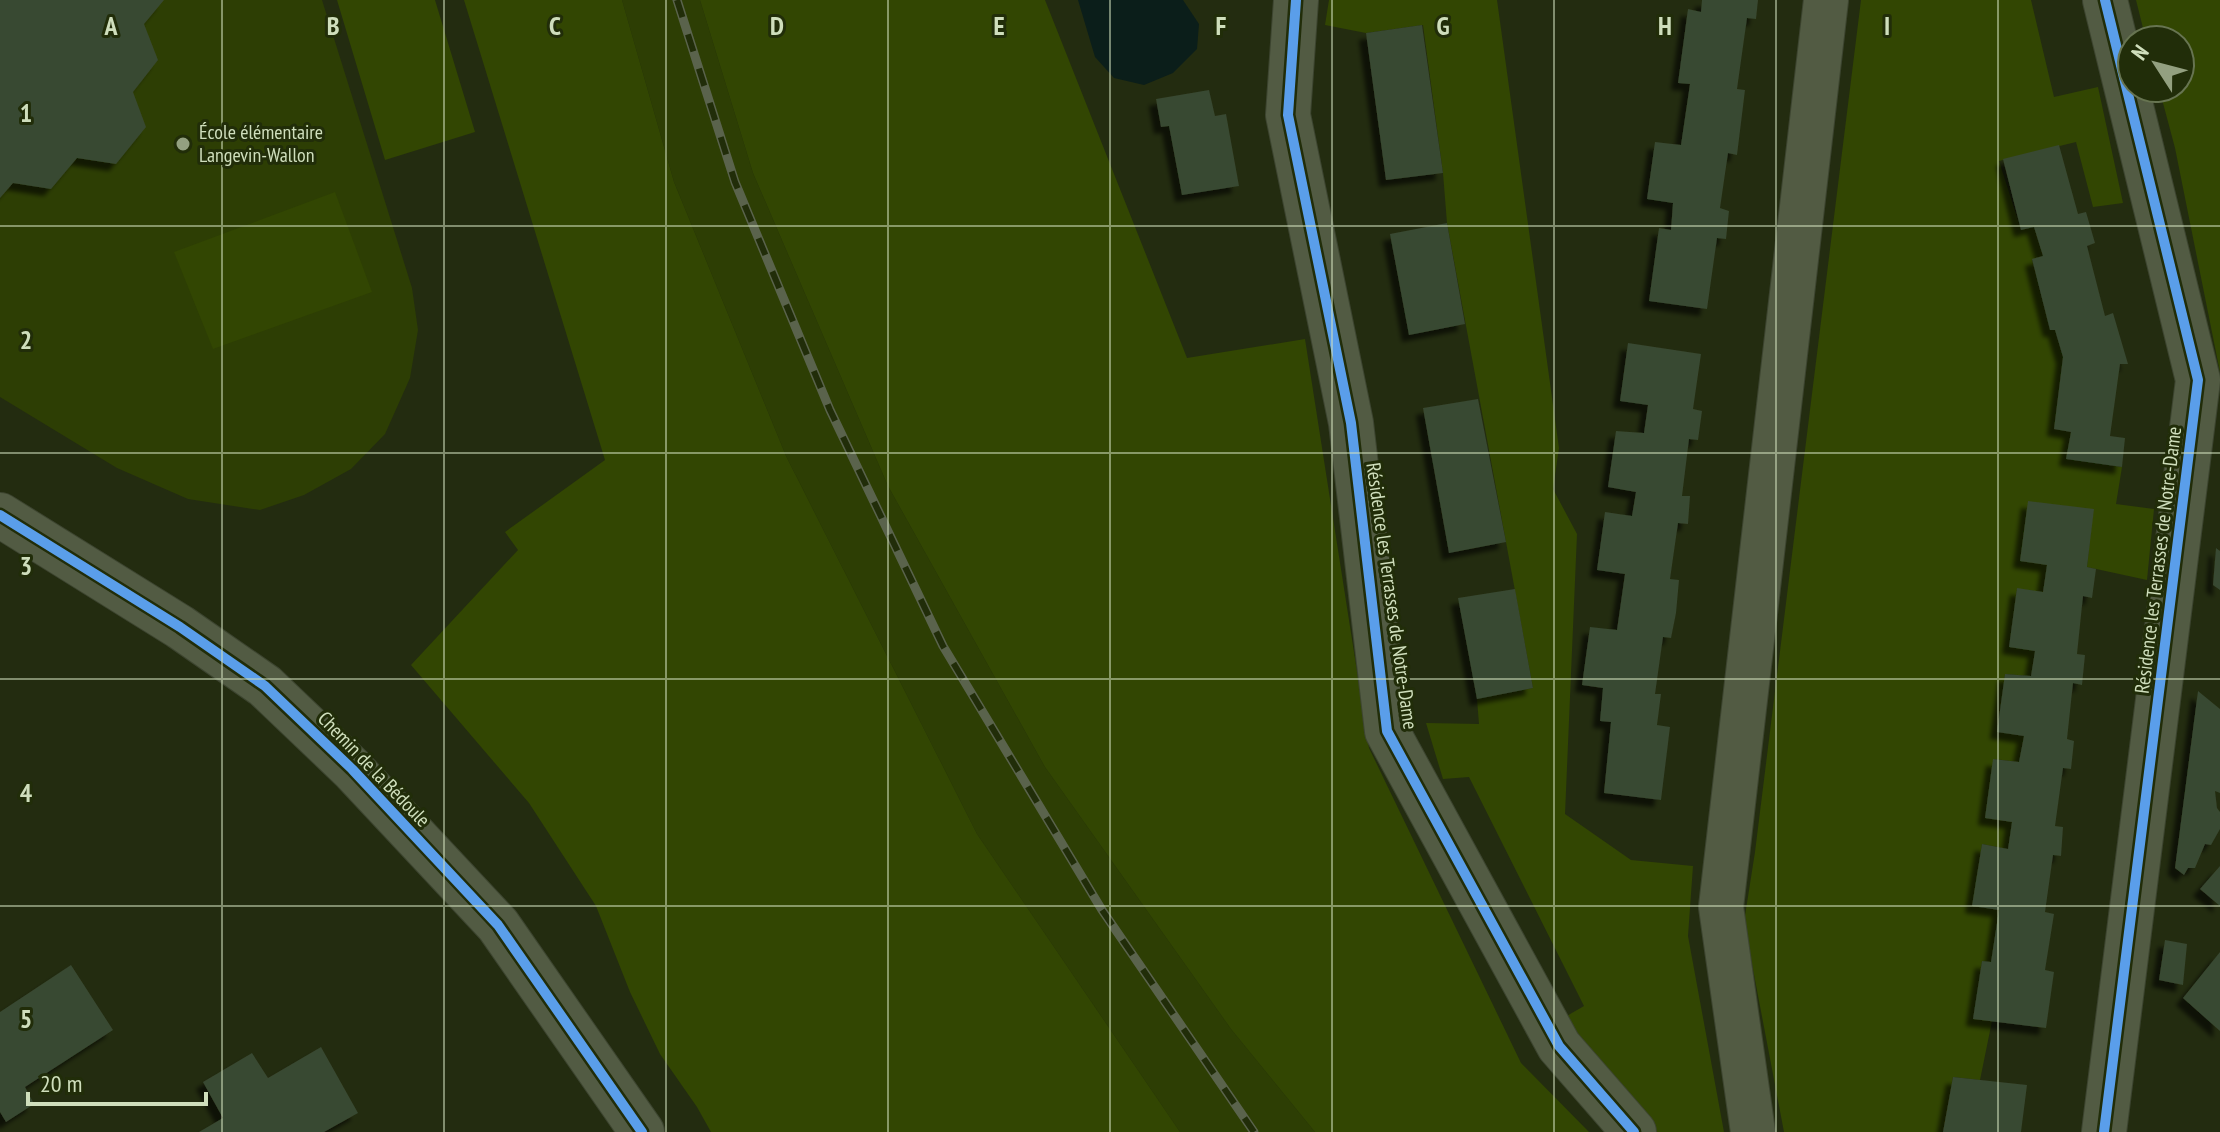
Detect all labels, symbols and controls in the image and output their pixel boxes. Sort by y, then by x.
text: A [103,9,118,42]
text: B [327,9,340,42]
text: C [549,9,561,42]
text: D [770,9,784,42]
text: E [993,9,1005,42]
text: F [1216,9,1227,42]
text: G [1436,9,1450,42]
text: H [1658,9,1672,42]
text: I [1884,9,1890,42]
north arrow [2116,24,2196,104]
text: N [2125,39,2155,65]
text: 1 [20,96,32,129]
place label: École élémentaire Langevin-Wallon [199,119,323,168]
marker: École élémentaire Langevin-Wallon [174,135,192,153]
text: 2 [20,323,32,356]
street label: Résidence les Terrasses de Notre-Dame [2129,425,2187,695]
street label: Résidence les Terrasses de Notre-Dame [1360,461,1424,731]
text: 3 [20,549,32,582]
street label: Chemin de la Bédoule [312,706,436,832]
text: 4 [20,776,33,809]
text: 5 [20,1002,32,1035]
scale bar [28,1056,206,1106]
text: 20 m [40,1068,82,1099]

